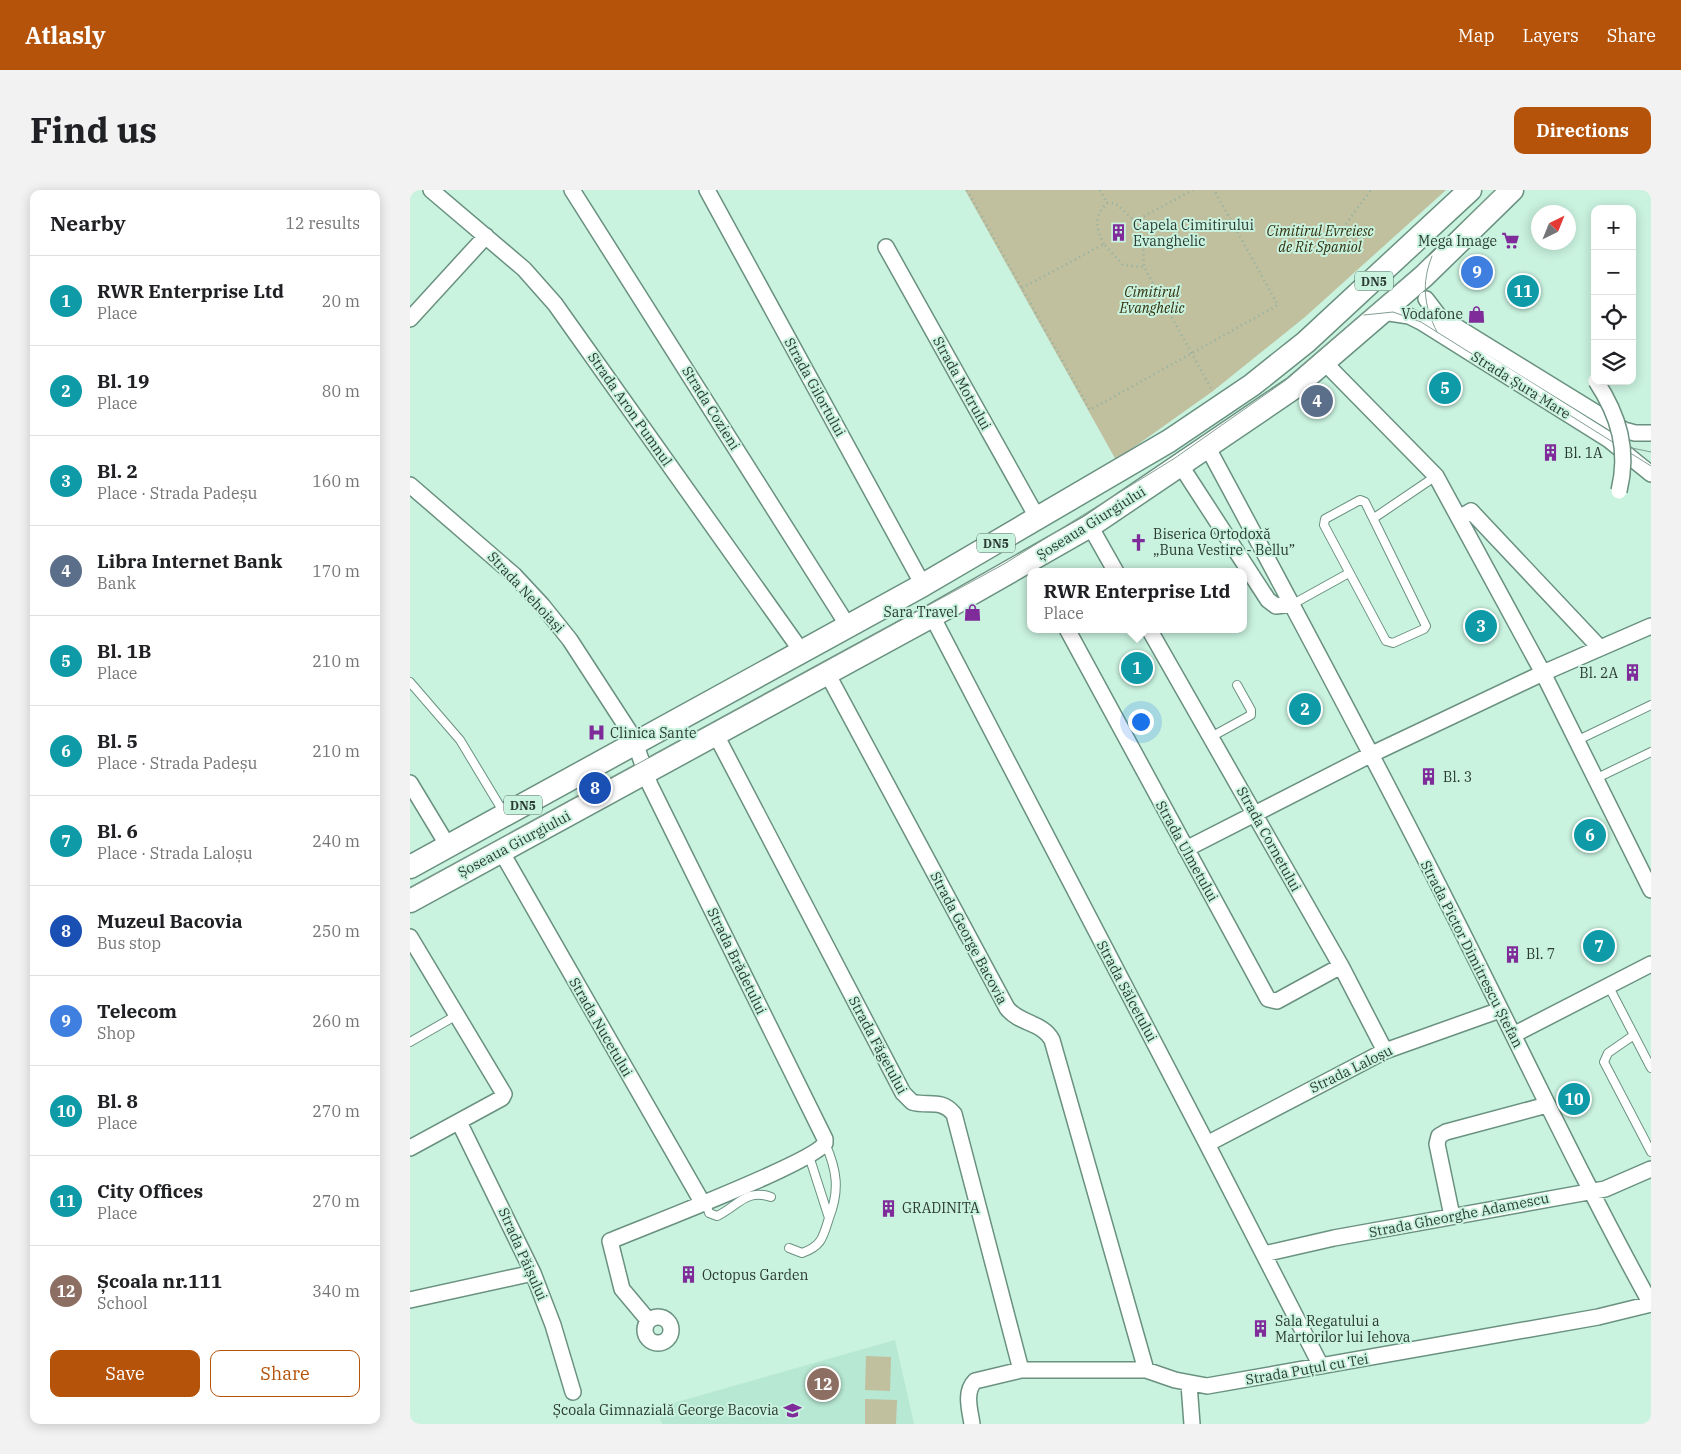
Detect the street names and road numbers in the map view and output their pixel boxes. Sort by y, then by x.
road number: DN5 [1355,272,1393,290]
street label: Strada Motrului [929,333,995,433]
street label: Strada Gilortului [780,334,850,440]
street label: Strada Șura Mare [1468,347,1574,423]
street label: Strada Aron Pumnul [584,349,676,469]
street label: Strada Cozieni [678,363,744,453]
street label: Șoseaua Giurgiului [1033,482,1149,564]
road number: DN5 [977,533,1015,552]
street label: Strada Nehoiași [484,548,568,636]
street label: Strada Cornetului [1233,784,1305,894]
road number: DN5 [504,796,542,814]
street label: Strada Ulmetului [1152,797,1222,905]
street label: Șoseaua Giurgiului [455,807,573,881]
street label: Strada Pictor Dimitrescu Ștefan [1417,857,1527,1051]
street label: Strada George Bacovia [926,869,1012,1008]
street label: Strada Brădetului [703,905,771,1017]
street label: Strada Sălcetului [1093,937,1161,1045]
street label: Strada Nucetului [565,974,637,1080]
street label: Strada Făgetului [845,993,911,1097]
street label: Strada Laloșu [1307,1041,1396,1097]
street label: Strada Gheorghe Adamescu [1367,1189,1551,1241]
street label: Strada Păișului [494,1205,552,1303]
street label: Strada Puțul cu Tei [1244,1349,1370,1389]

